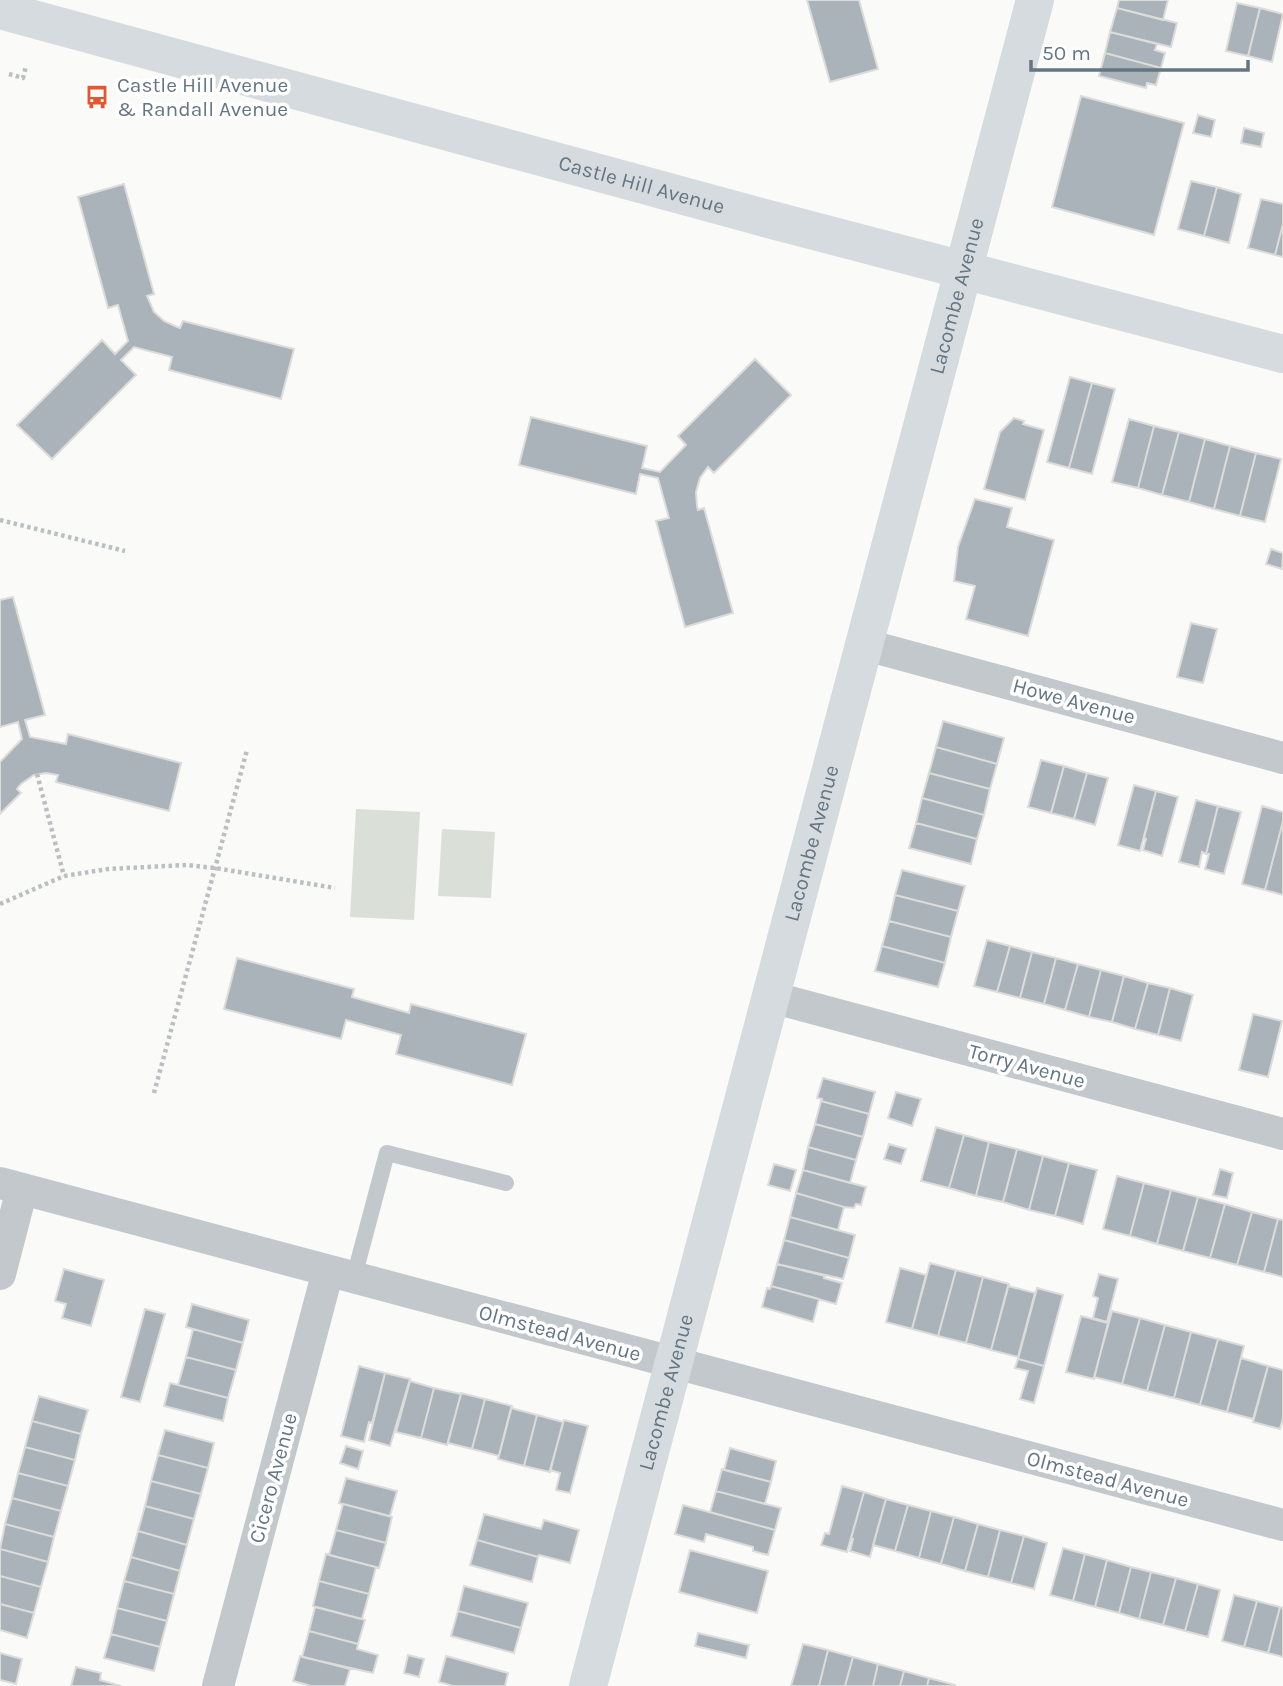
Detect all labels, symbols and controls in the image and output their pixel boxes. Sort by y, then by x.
scale bar [1031,28,1248,72]
text: 50 m [1042,41,1091,65]
place label: Castle Hill Avenue & Randall Avenue [117,73,288,121]
bus stop icon: Castle Hill Avenue & Randall Avenue [83,83,111,111]
street label: Castle Hill Avenue [556,150,728,219]
street label: Lacombe Avenue [924,215,989,377]
street label: Howe Avenue [1010,673,1138,729]
street label: Lacombe Avenue [779,762,844,924]
street label: Torry Avenue [966,1039,1088,1093]
street label: Olmstead Avenue [476,1300,644,1366]
street label: Lacombe Avenue [634,1311,698,1473]
street label: Cicero Avenue [244,1410,302,1546]
street label: Olmstead Avenue [1024,1446,1192,1512]

